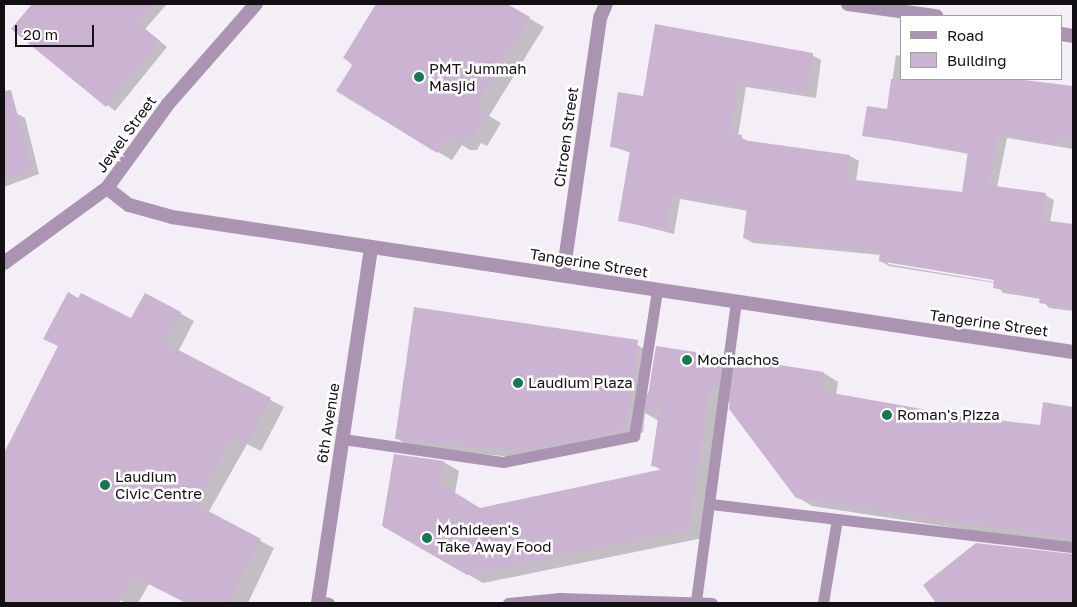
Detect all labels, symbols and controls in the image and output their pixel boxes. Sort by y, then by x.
scale bar [18,15,96,47]
legend [900,15,1062,80]
text: 20 m [23,25,58,43]
text: Road [947,26,984,44]
text: Building [947,51,1007,69]
place label: PMT Jummah Masjid [429,59,526,94]
marker: PMT Jummah Masjid [413,71,425,83]
street label: Citroen Street [550,86,582,188]
street label: Jewel Street [92,92,160,176]
street label: Tangerine Street [529,245,649,281]
street label: Tangerine Street [929,306,1049,340]
place label: Mochachos [697,351,779,369]
marker: Mochachos [681,354,693,366]
place label: Laudium Plaza [528,374,633,392]
marker: Laudium Plaza [512,377,524,389]
street label: 6th Avenue [313,382,343,464]
place label: Roman's Pizza [897,406,1000,424]
marker: Roman's Pizza [881,409,893,421]
place label: Laudium Civic Centre [115,467,202,502]
marker: Laudium Civic Centre [99,479,111,491]
place label: Mohideen's Take Away Food [437,520,552,555]
marker: Mohideen's Take Away Food [421,532,433,544]

